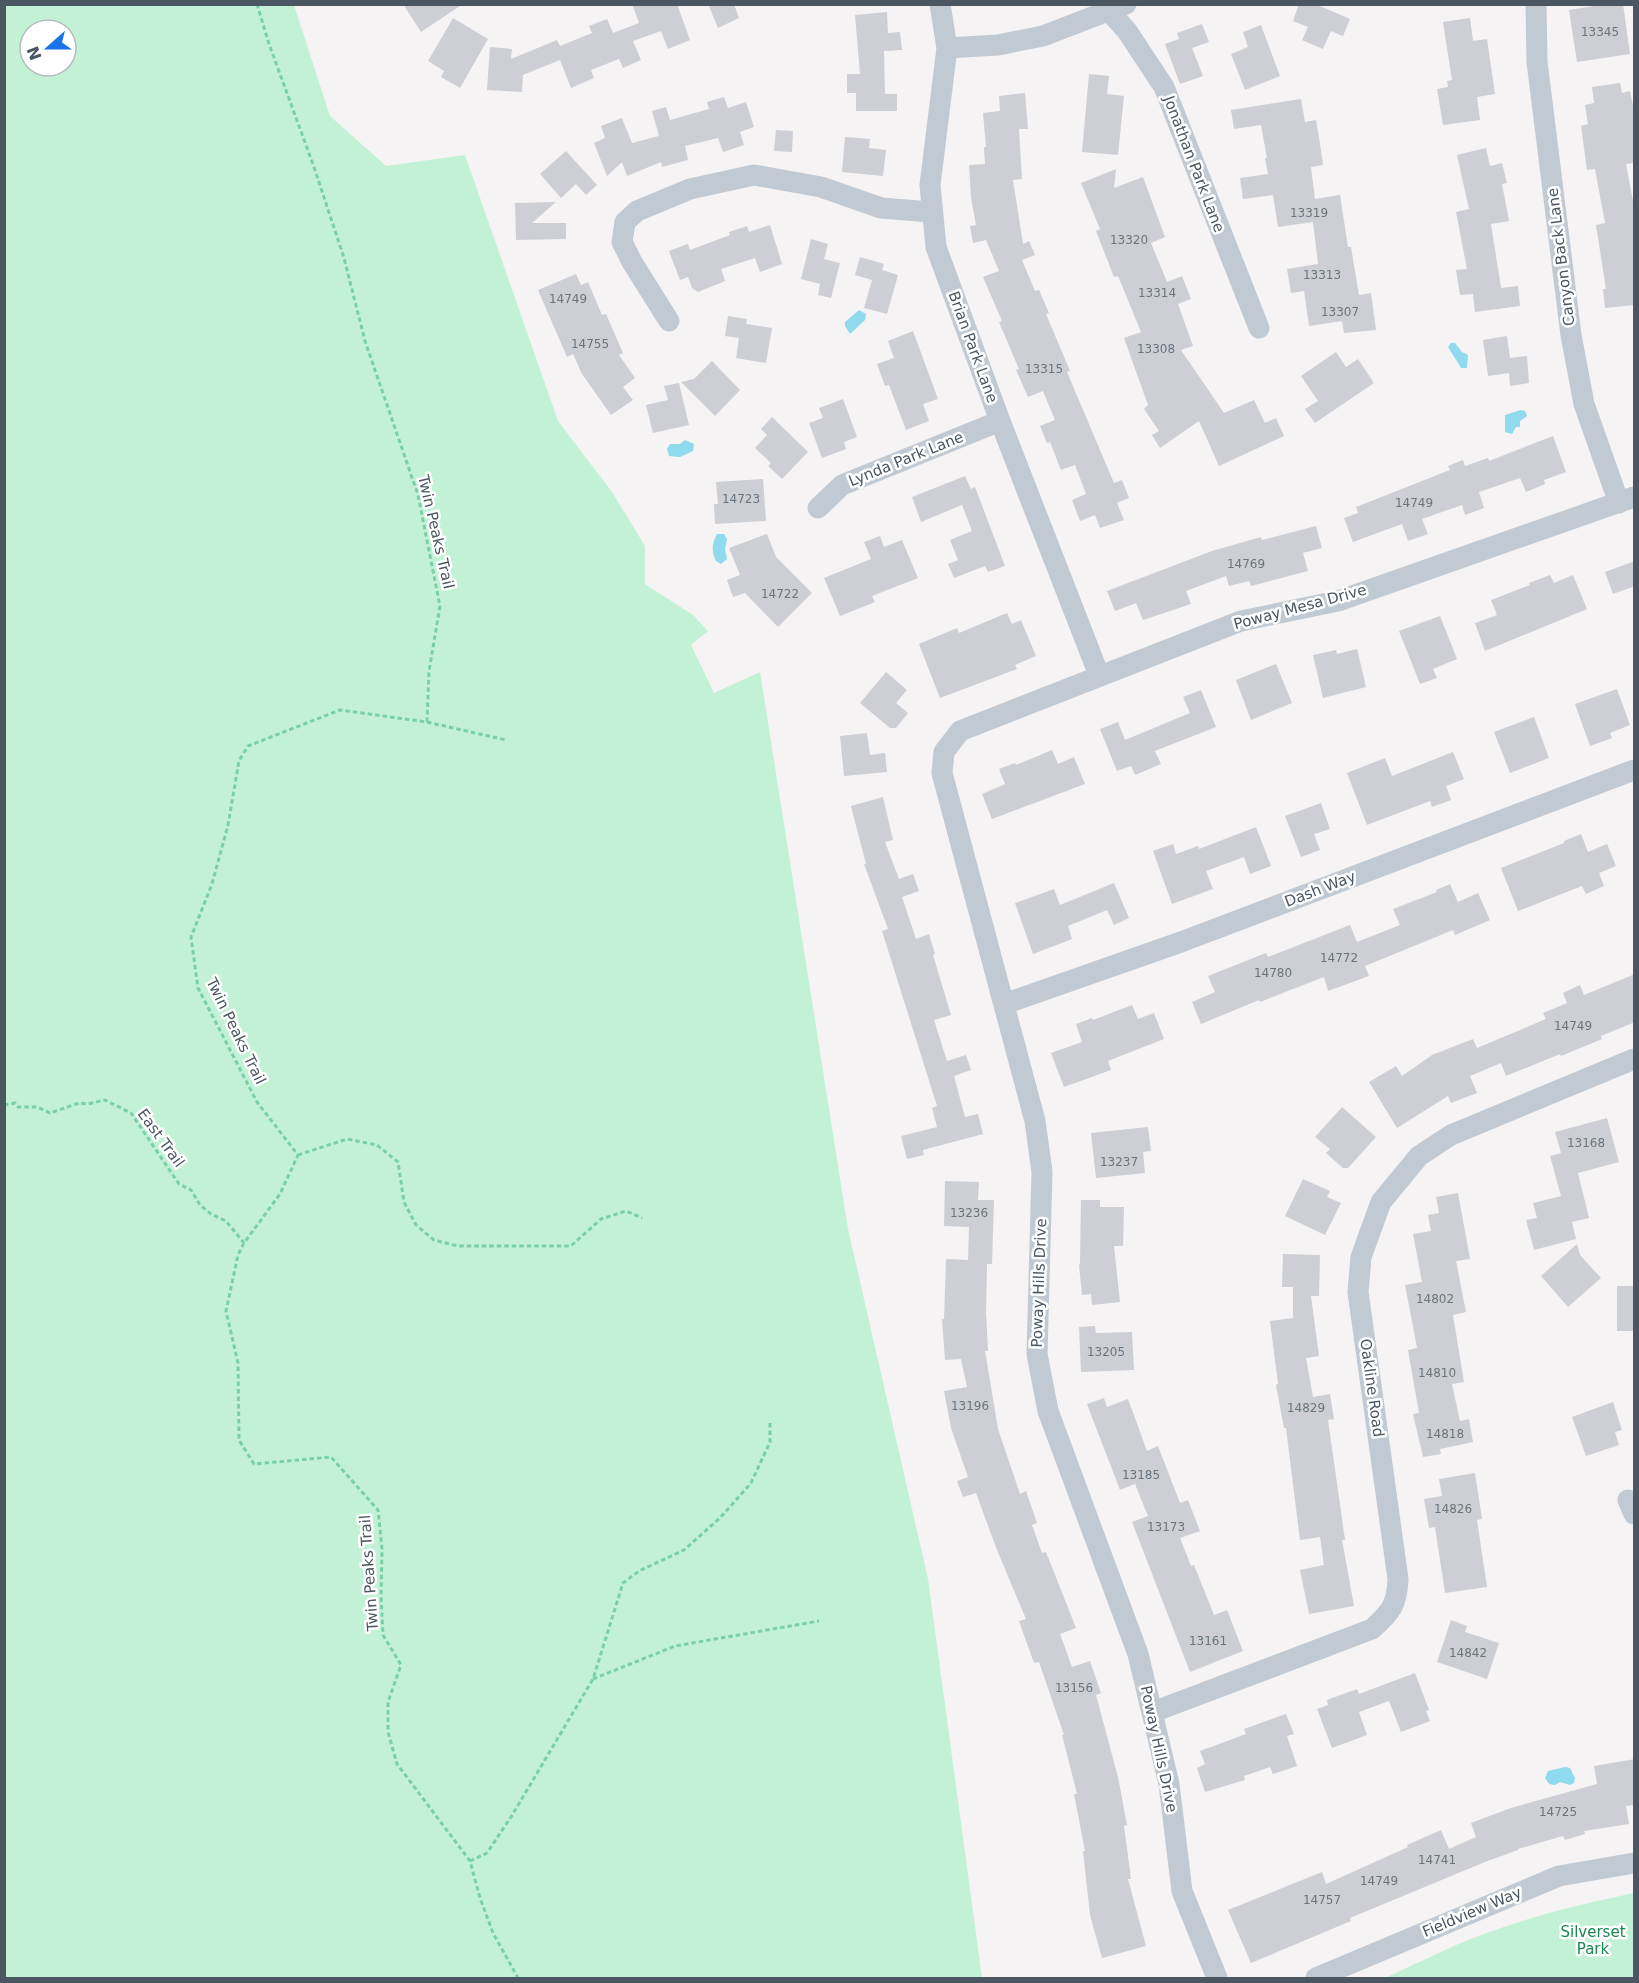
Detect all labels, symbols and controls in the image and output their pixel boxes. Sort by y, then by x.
north arrow [18,18,78,78]
house number: 13345 [1581,25,1619,39]
text: N [23,44,46,63]
street label: Jonathan Park Lane [1159,92,1228,235]
street label: Canyon Back Lane [1544,187,1578,327]
house number: 13319 [1290,206,1328,220]
house number: 13320 [1110,233,1148,247]
house number: 13313 [1303,268,1341,282]
house number: 13314 [1138,286,1176,300]
street label: Brian Park Lane [944,289,1002,405]
house number: 14749 [549,292,587,306]
house number: 13307 [1321,305,1359,319]
house number: 14755 [571,337,609,351]
house number: 13308 [1137,342,1175,356]
house number: 13315 [1025,362,1063,376]
street label: Lynda Park Lane [846,428,966,490]
street label: Twin Peaks Trail [414,472,458,591]
house number: 14723 [722,492,760,506]
house number: 14749 [1395,496,1433,510]
house number: 14769 [1227,557,1265,571]
street label: Poway Mesa Drive [1232,581,1368,633]
house number: 14722 [761,587,799,601]
street label: Dash Way [1282,867,1358,911]
house number: 14772 [1320,951,1358,965]
house number: 14780 [1254,966,1292,980]
street label: Twin Peaks Trail [202,974,270,1087]
house number: 14749 [1554,1019,1592,1033]
street label: East Trail [134,1105,188,1171]
house number: 13168 [1567,1136,1605,1150]
house number: 13237 [1100,1155,1138,1169]
house number: 13236 [950,1206,988,1220]
street label: Poway Hills Drive [1028,1218,1050,1348]
house number: 14802 [1416,1292,1454,1306]
street label: Oakline Road [1356,1338,1388,1438]
house number: 13205 [1087,1345,1125,1359]
house number: 14810 [1418,1366,1456,1380]
house number: 13196 [951,1399,989,1413]
house number: 14829 [1287,1401,1325,1415]
house number: 14818 [1426,1427,1464,1441]
house number: 13185 [1122,1468,1160,1482]
house number: 14826 [1434,1502,1472,1516]
street label: Twin Peaks Trail [356,1514,382,1633]
house number: 13173 [1147,1520,1185,1534]
house number: 13161 [1189,1634,1227,1648]
house number: 14842 [1449,1646,1487,1660]
house number: 13156 [1055,1681,1093,1695]
street label: Poway Hills Drive [1137,1684,1181,1814]
house number: 14725 [1539,1805,1577,1819]
house number: 14741 [1418,1853,1456,1867]
house number: 14749 [1360,1874,1398,1888]
street label: Fieldview Way [1420,1883,1524,1941]
house number: 14757 [1303,1893,1341,1907]
park label: Silverset Park [1560,1923,1626,1958]

